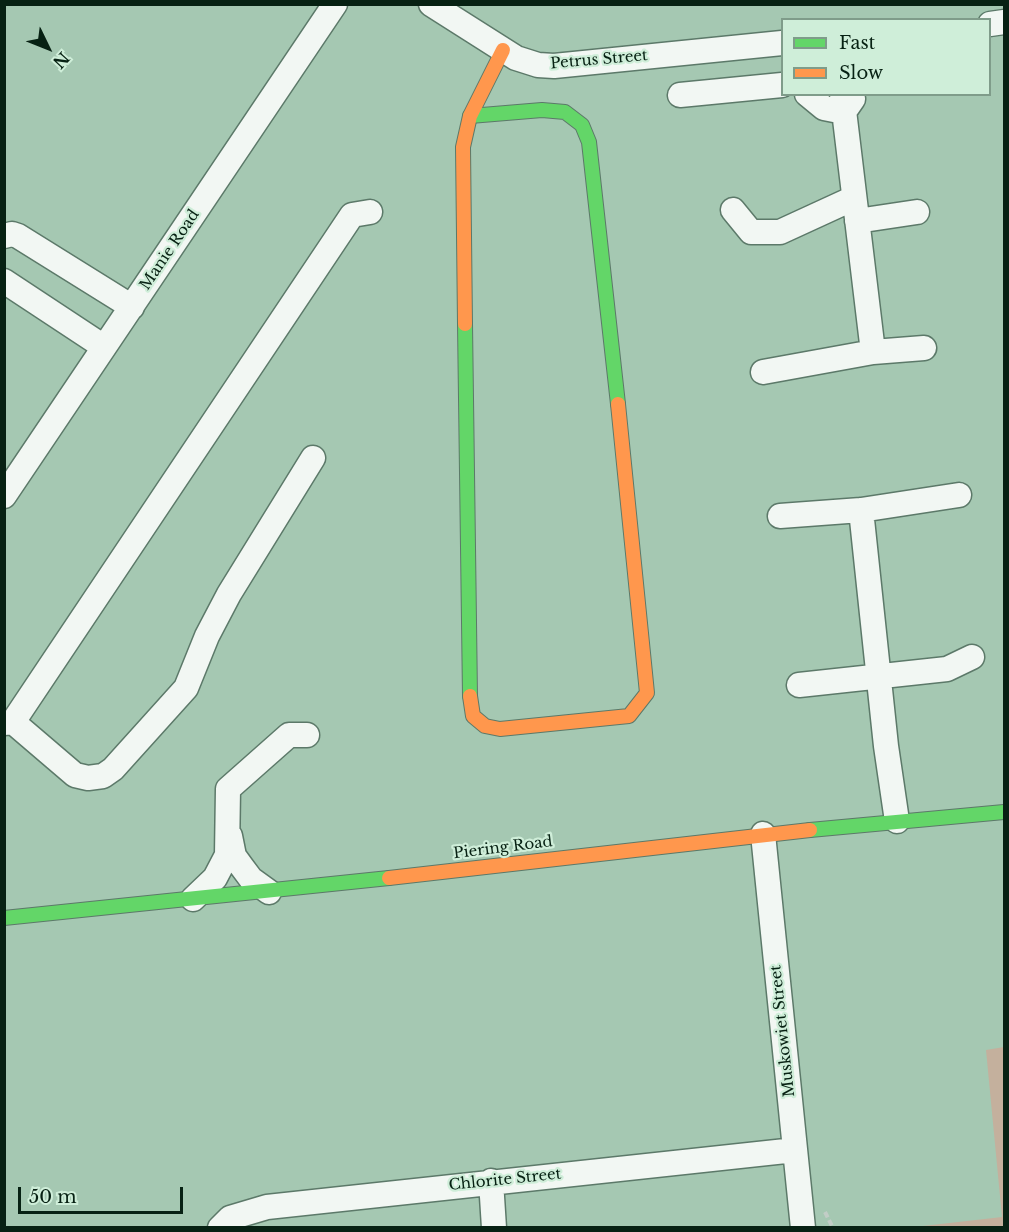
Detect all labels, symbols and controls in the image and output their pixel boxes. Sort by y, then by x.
north arrow [18,18,78,78]
legend [781,18,991,96]
text: Fast [839,32,875,54]
street label: Petrus Street [550,47,648,73]
text: N [49,48,74,73]
text: Slow [839,62,883,84]
street label: Manie Road [137,206,203,294]
street label: Piering Road [452,833,554,863]
street label: Muskowiet Street [767,964,799,1098]
street label: Chlorite Street [448,1165,562,1195]
scale bar [21,1175,186,1213]
text: 50 m [29,1186,77,1208]

